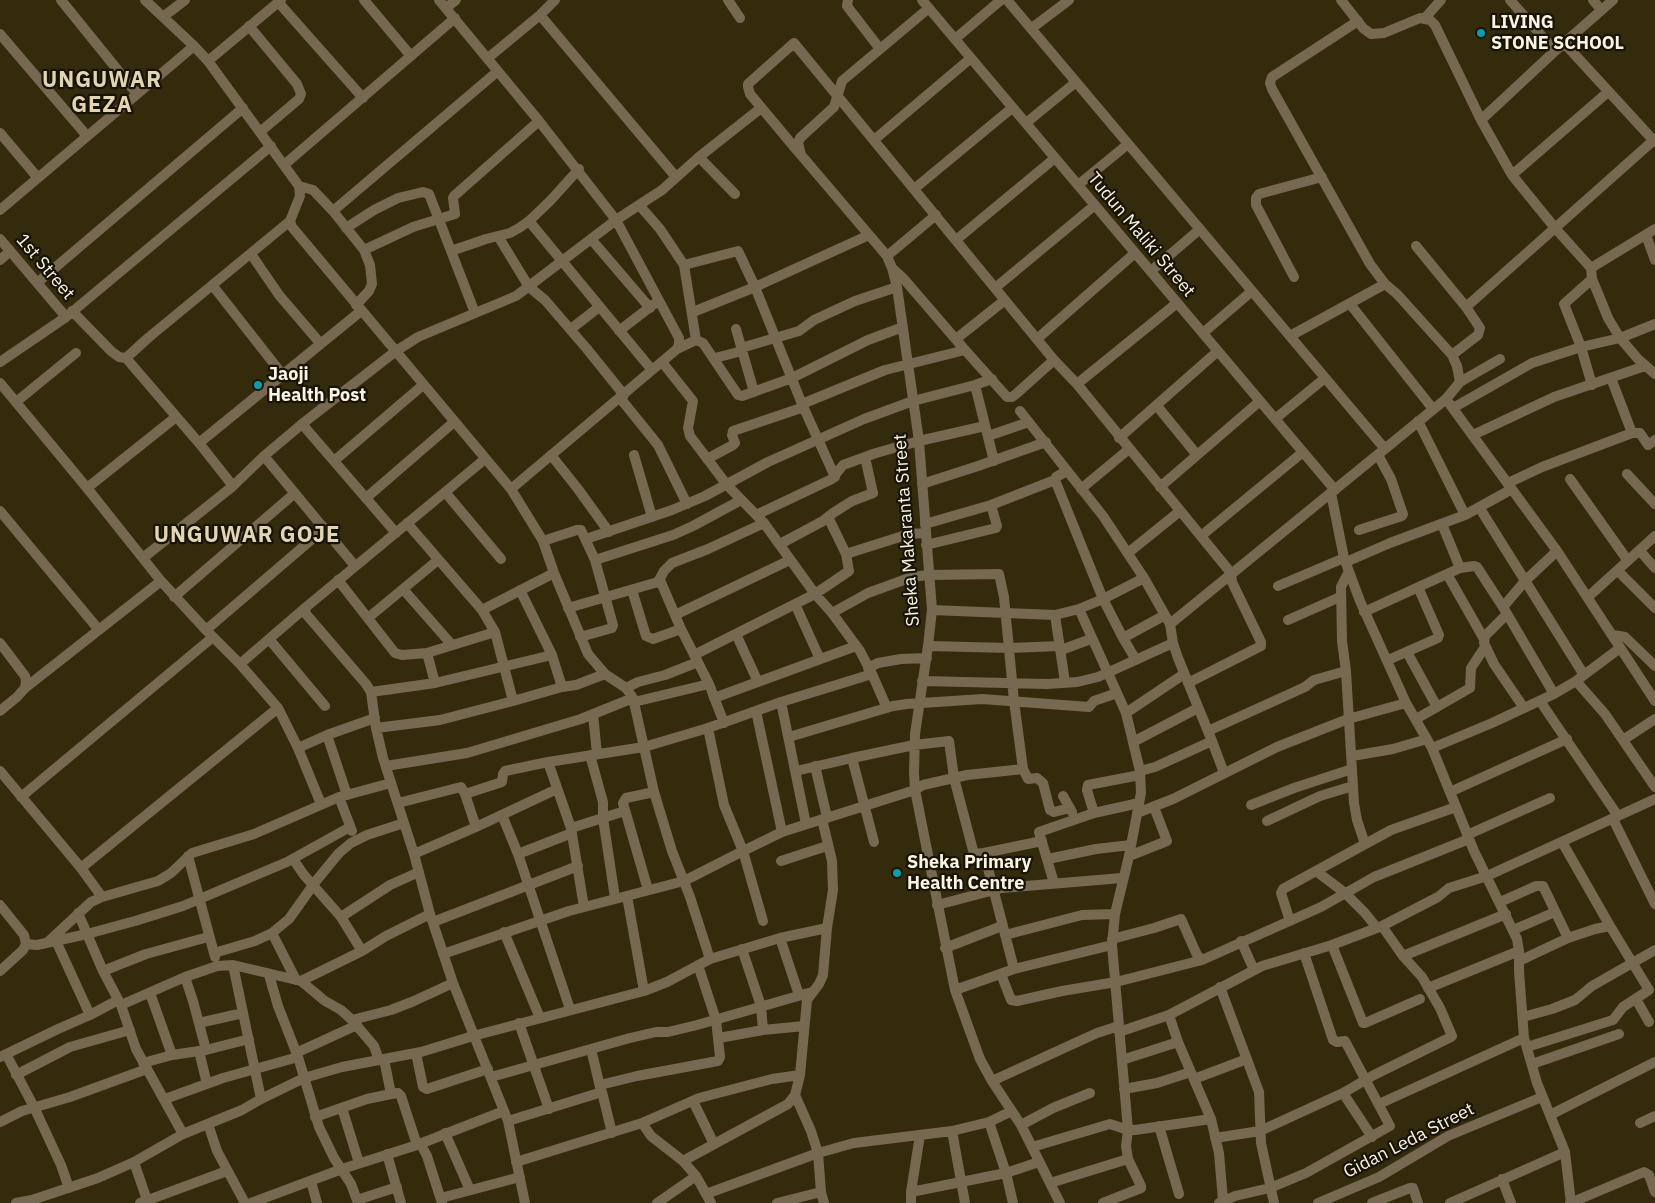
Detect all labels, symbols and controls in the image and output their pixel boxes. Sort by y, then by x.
place label: LIVING STONE SCHOOL [1491,12,1624,54]
marker: LIVING STONE SCHOOL [1475,27,1487,39]
district label: UNGUWAR GEZA [41,68,163,120]
street label: Tudun Maliki Street [1083,168,1199,302]
street label: 1st Street [11,230,79,304]
place label: Jaoji Health Post [268,364,366,406]
marker: Jaoji Health Post [252,379,264,391]
street label: Sheka Makaranta Street [889,433,925,627]
district label: UNGUWAR GOJE [152,523,342,549]
place label: Sheka Primary Health Centre [907,852,1031,894]
marker: Sheka Primary Health Centre [891,867,903,879]
street label: Gidan Leda Street [1340,1099,1478,1183]

